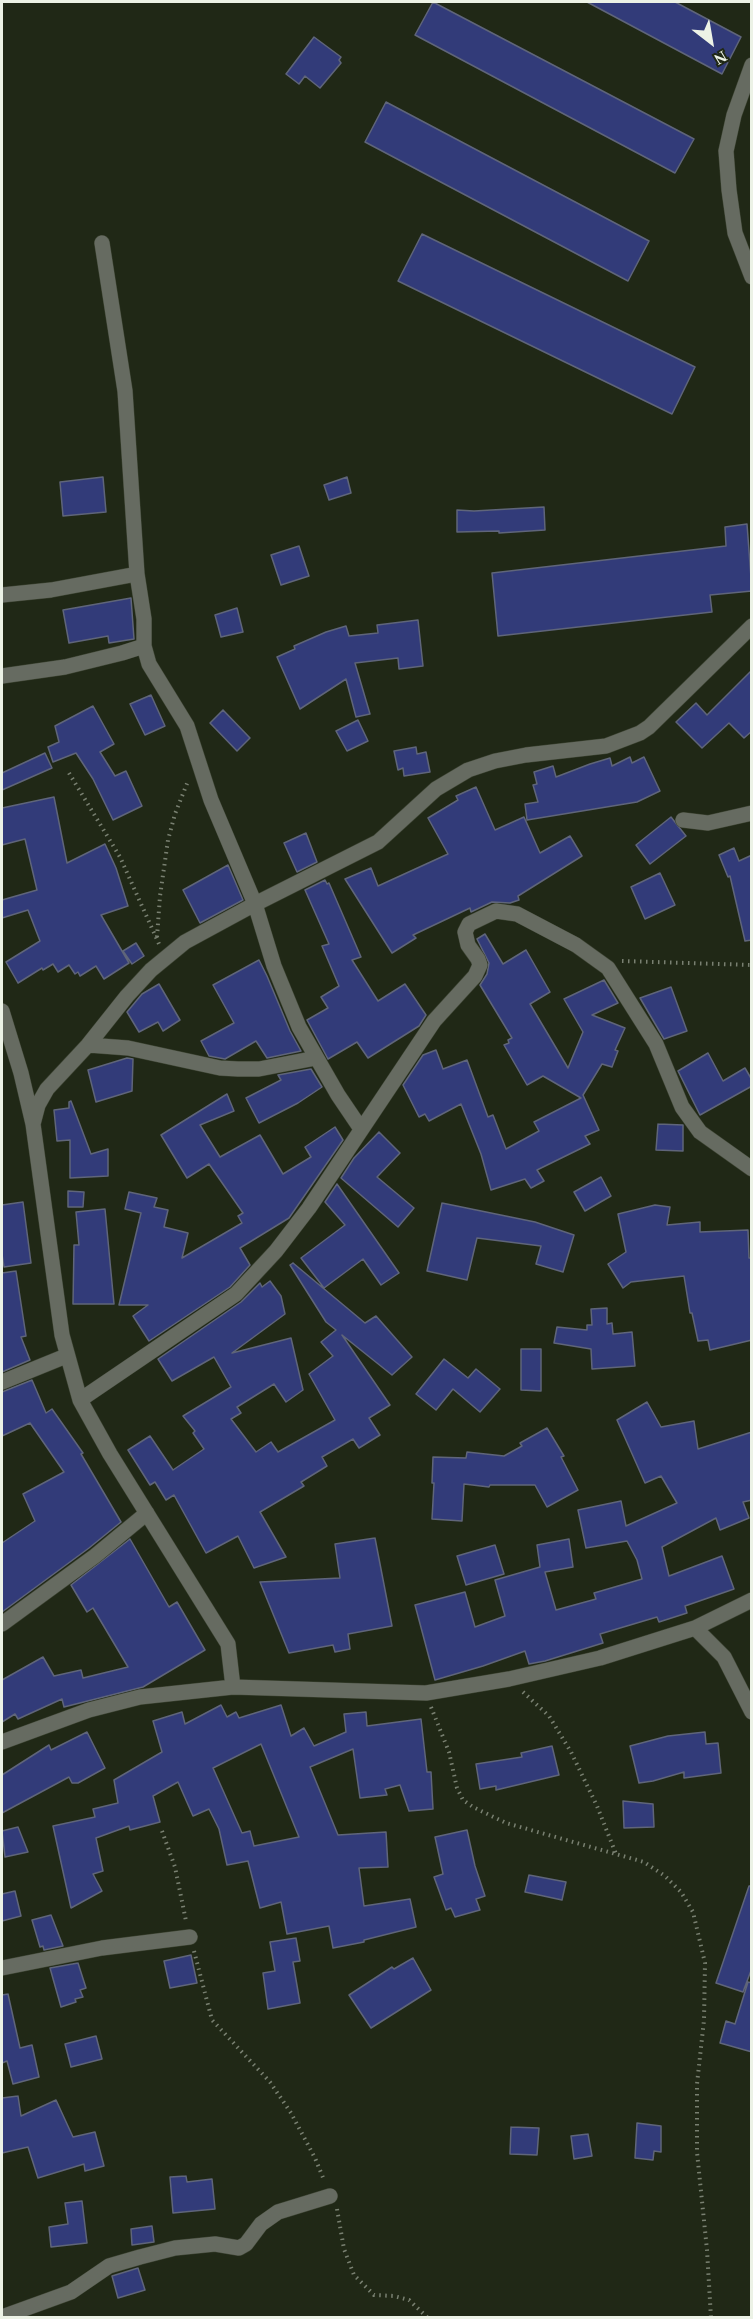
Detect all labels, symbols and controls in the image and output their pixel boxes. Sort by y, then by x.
north arrow [681,12,741,72]
text: N [711,48,730,68]

